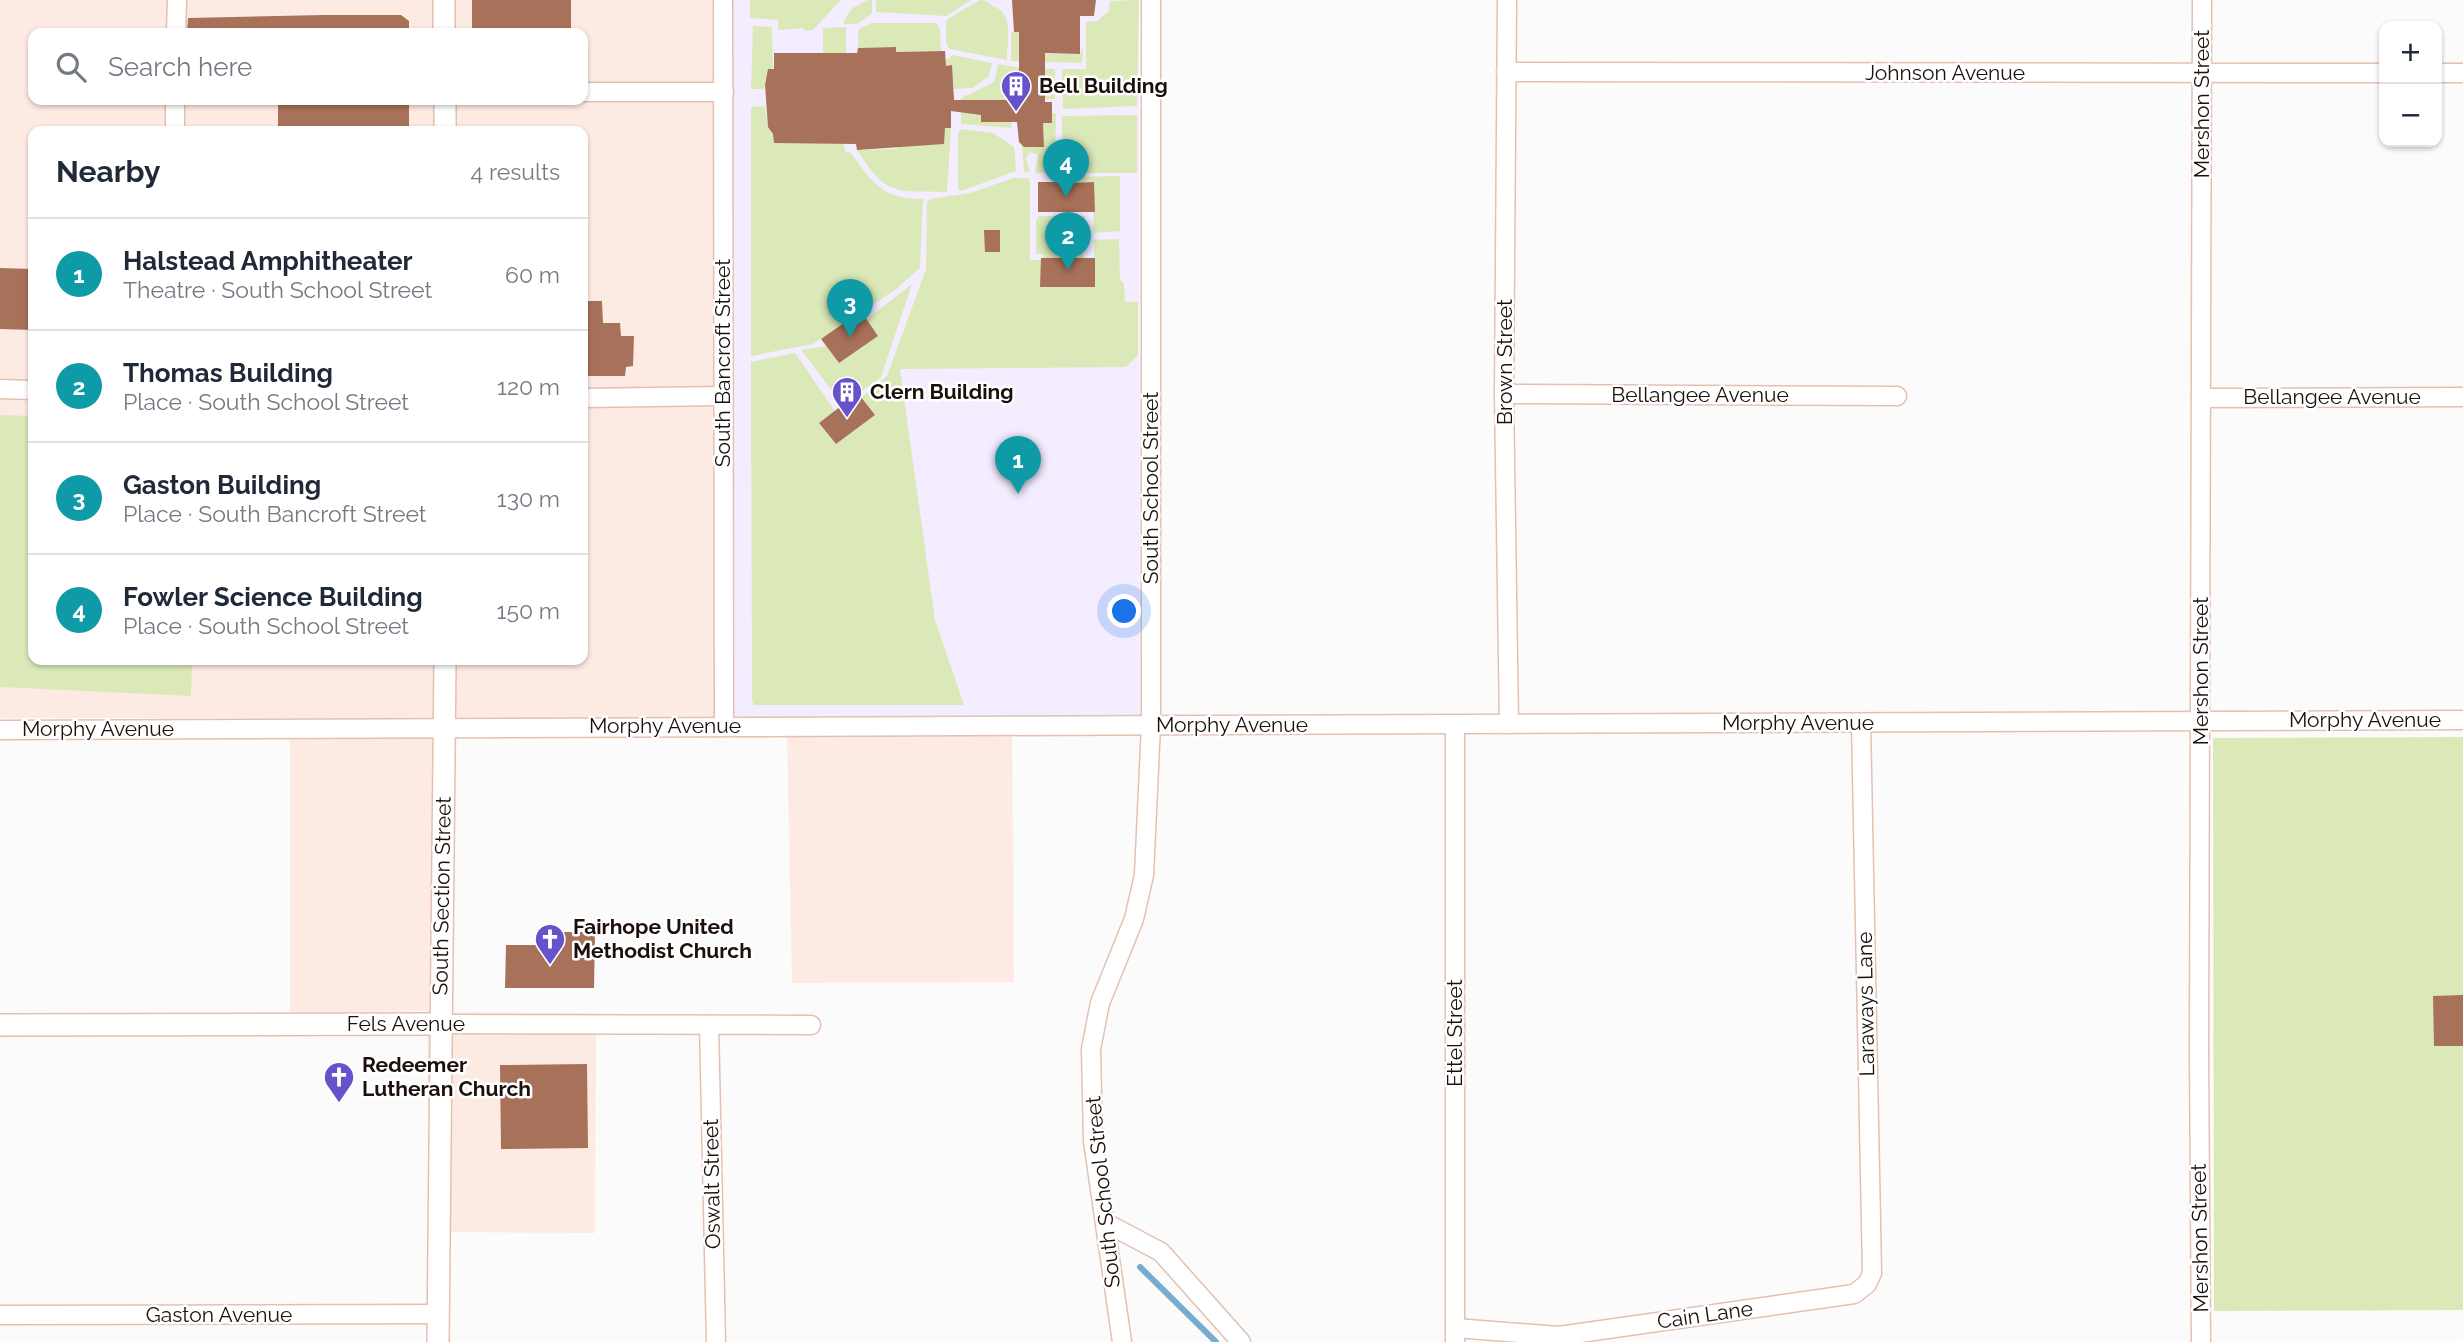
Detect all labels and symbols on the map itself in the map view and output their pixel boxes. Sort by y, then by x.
street label: Mershon Street [2189,30,2214,178]
street label: Johnson Avenue [1865,60,2025,85]
building icon: Bell Building [999,69,1033,113]
place label: Bell Building [1039,73,1168,98]
pin: 4 [1043,139,1089,197]
pin: 2 [1045,212,1091,270]
street label: South Bancroft Street [710,259,735,467]
pin: 3 [827,279,873,337]
street label: Brown Street [1492,299,1517,425]
building icon: Clern Building [830,375,864,419]
place label: Clern Building [870,379,1014,404]
street label: Bellangee Avenue [1611,382,1789,407]
street label: Bellangee Avenue [2243,384,2421,409]
street label: South School Street [1138,392,1163,584]
pin: 1 [995,436,1041,494]
your location [1107,594,1141,628]
street label: Mershon Street [2188,597,2213,745]
street label: Morphy Avenue [2289,707,2441,732]
street label: Morphy Avenue [1722,710,1874,735]
street label: Morphy Avenue [1156,712,1308,737]
street label: Morphy Avenue [589,713,741,738]
street label: Morphy Avenue [22,716,174,741]
street label: South Section Street [427,796,456,996]
place label: Fairhope United Methodist Church [573,914,752,963]
church icon: Fairhope United Methodist Church [533,922,567,966]
street label: Laraways Lane [1852,931,1879,1077]
street label: Ettel Street [1442,979,1467,1087]
street label: Fels Avenue [347,1011,465,1036]
place label: Redeemer Lutheran Church [362,1052,531,1101]
church icon: Redeemer Lutheran Church [322,1060,356,1104]
street label: South School Street [1080,1095,1125,1289]
street label: Oswalt Street [698,1119,725,1249]
street label: Mershon Street [2186,1163,2213,1313]
street label: Cain Lane [1656,1295,1754,1334]
street label: Gaston Avenue [146,1302,292,1327]

